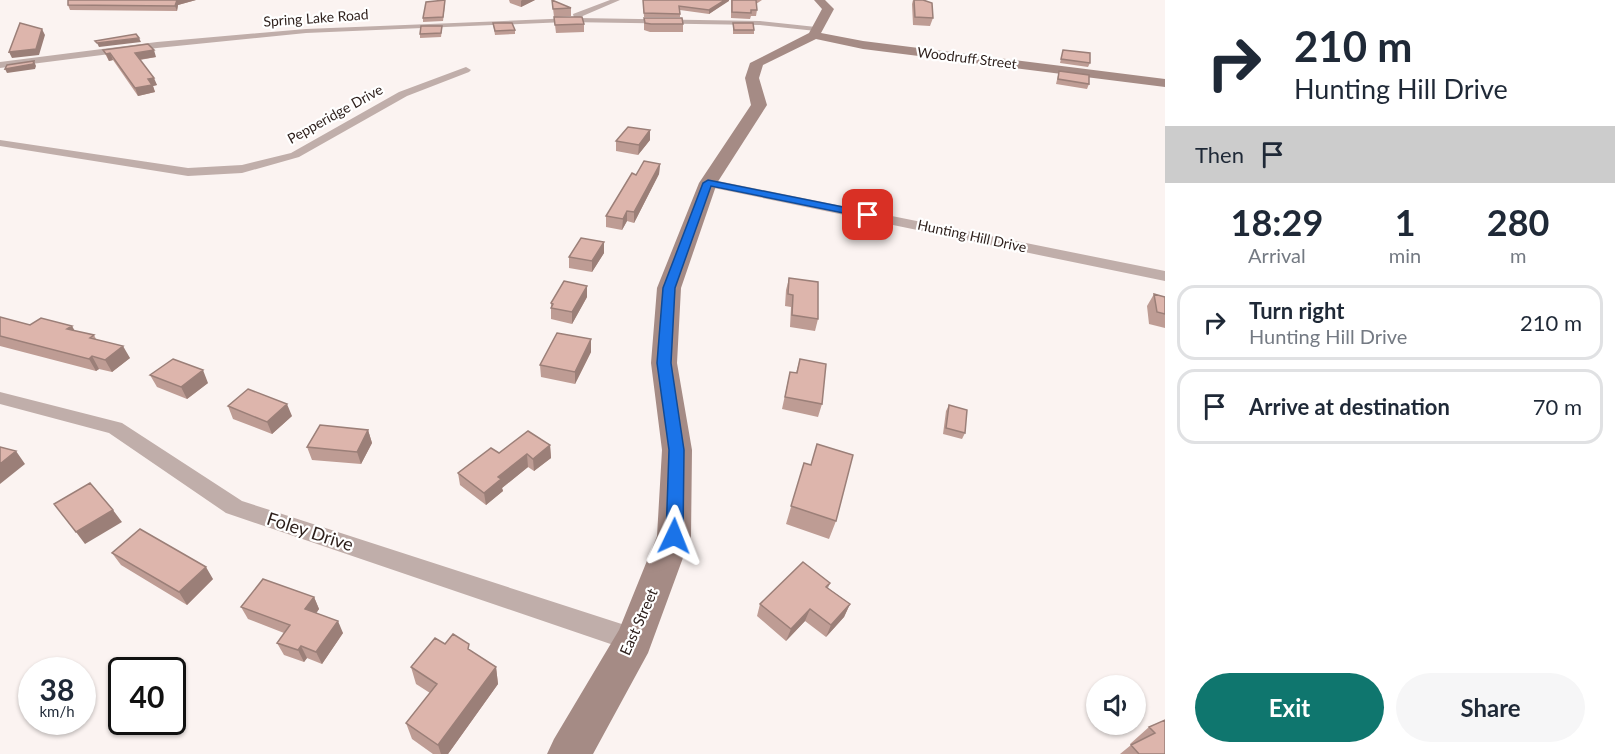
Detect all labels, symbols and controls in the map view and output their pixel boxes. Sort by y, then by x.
street label: Spring Lake Road [263,5,369,30]
text: 210 m [1294,21,1412,71]
icon: right [1195,24,1273,102]
street label: Woodruff Street [916,43,1018,72]
text: Hunting Hill Drive [1294,72,1508,105]
street label: Pepperidge Drive [284,80,385,147]
icon: arrive [1256,138,1289,171]
text: Then [1195,141,1244,168]
pin [842,189,893,240]
icon: arrive [851,198,884,231]
text: 18:29 [1231,200,1323,244]
text: 1 [1395,200,1416,244]
text: 280 [1487,200,1549,244]
street label: Hunting Hill Drive [916,216,1028,255]
text: Arrival [1248,243,1306,267]
text: min [1389,243,1421,267]
text: m [1510,243,1526,267]
text: Turn right [1249,297,1344,324]
icon: right [1198,306,1231,339]
text: 210 m [1520,309,1582,336]
text: Hunting Hill Drive [1249,324,1407,348]
icon: arrive [1198,390,1231,423]
text: Arrive at destination [1249,393,1450,420]
text: 70 m [1533,393,1582,420]
position arrow [642,504,706,568]
street label: Foley Drive [264,507,356,555]
street label: East Street [615,585,661,658]
speed limit sign: 40 [108,657,186,735]
text: 38 [40,671,74,707]
button: Exit [1195,673,1384,742]
button: Share [1396,673,1585,742]
map controls [1086,675,1146,735]
button: sound [1086,675,1146,735]
text: km/h [39,702,75,720]

